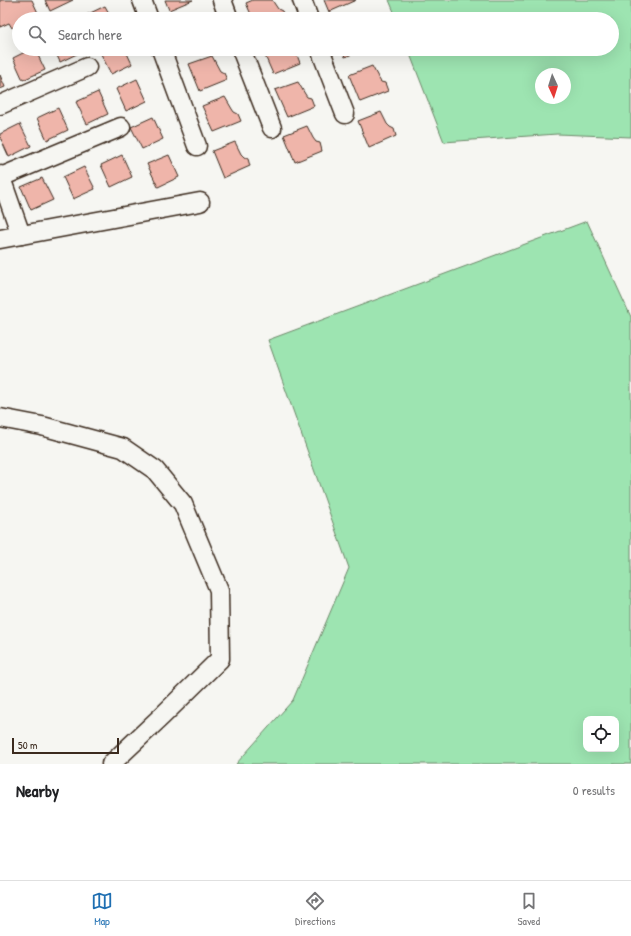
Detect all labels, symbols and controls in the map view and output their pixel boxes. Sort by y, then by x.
search box [12,12,619,56]
icon: search [26,23,48,45]
text: Search here [58,24,122,45]
north arrow [535,68,571,104]
map controls [583,716,619,752]
button: locate [583,716,619,752]
scale bar [12,736,119,755]
text: 50 m [18,738,38,752]
text: Nearby [16,779,59,802]
text: 0 results [573,781,615,799]
tab: Map [91,890,113,928]
tab: Directions [295,890,336,928]
tab: Saved [518,890,540,928]

